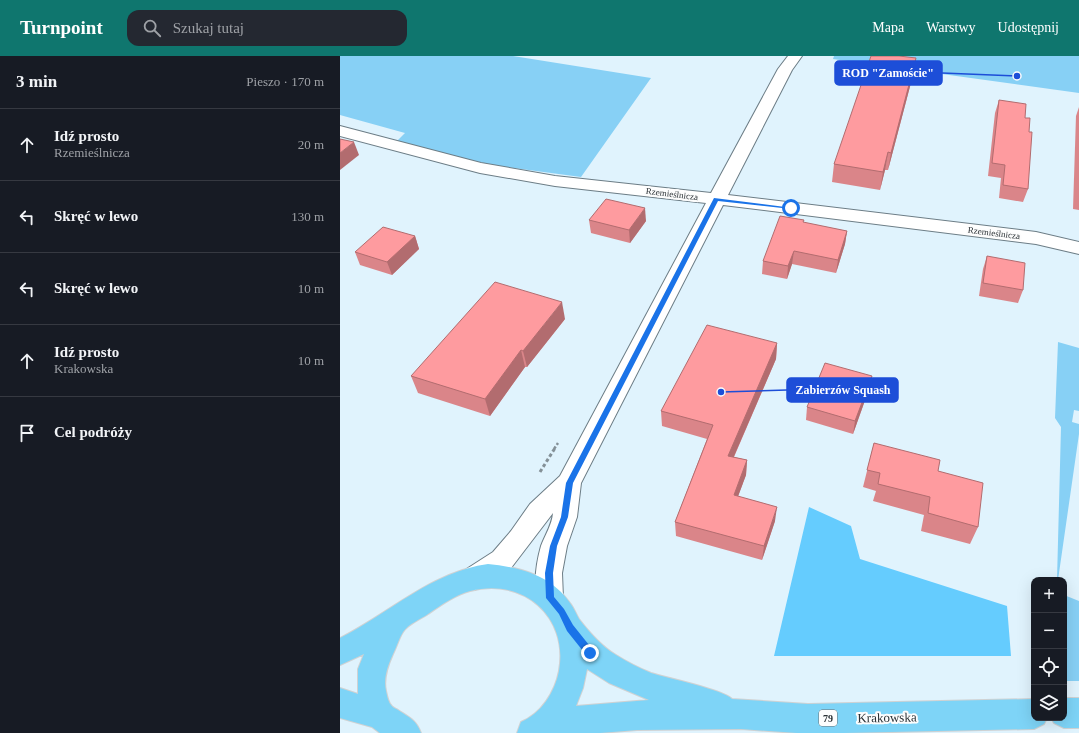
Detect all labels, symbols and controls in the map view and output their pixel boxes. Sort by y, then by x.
search box [127,10,407,46]
text: Turnpoint [20,17,103,38]
icon: search [141,17,163,39]
text: Szukaj tutaj [173,20,244,36]
text: Mapa [872,20,904,35]
text: Warstwy [926,20,976,35]
text: Udostępnij [998,20,1059,35]
callout: ROD "Zamoście" [835,61,942,85]
text: ROD "Zamoście" [842,66,934,80]
text: 3 min [16,72,57,91]
text: Pieszo · 170 m [246,74,324,89]
text: Idź prosto [54,128,119,144]
icon: ahead [16,134,38,156]
text: 20 m [298,137,324,152]
text: Rzemieślnicza [54,145,130,160]
street label: Rzemieślnicza [645,186,699,202]
route start [782,199,800,217]
icon: left [16,206,38,228]
text: Skręć w lewo [54,208,138,224]
text: 130 m [291,209,324,224]
street label: Rzemieślnicza [967,225,1021,241]
icon: left [16,278,38,300]
text: Skręć w lewo [54,280,138,296]
text: 10 m [298,281,324,296]
text: Idź prosto [54,344,119,360]
icon: ahead [16,350,38,372]
text: 10 m [298,353,324,368]
text: Krakowska [54,361,113,376]
callout: Zabierzów Squash [787,378,898,402]
text: Zabierzów Squash [795,383,891,397]
icon: arrive [16,422,38,444]
text: Cel podróży [54,424,132,440]
map controls [1031,577,1067,721]
button: + [1031,577,1067,613]
button: − [1031,613,1067,649]
route end [581,644,599,662]
button: locate [1031,649,1067,685]
button: layers [1031,685,1067,721]
street label: Krakowska [857,709,917,726]
road number: 79 [819,710,837,726]

